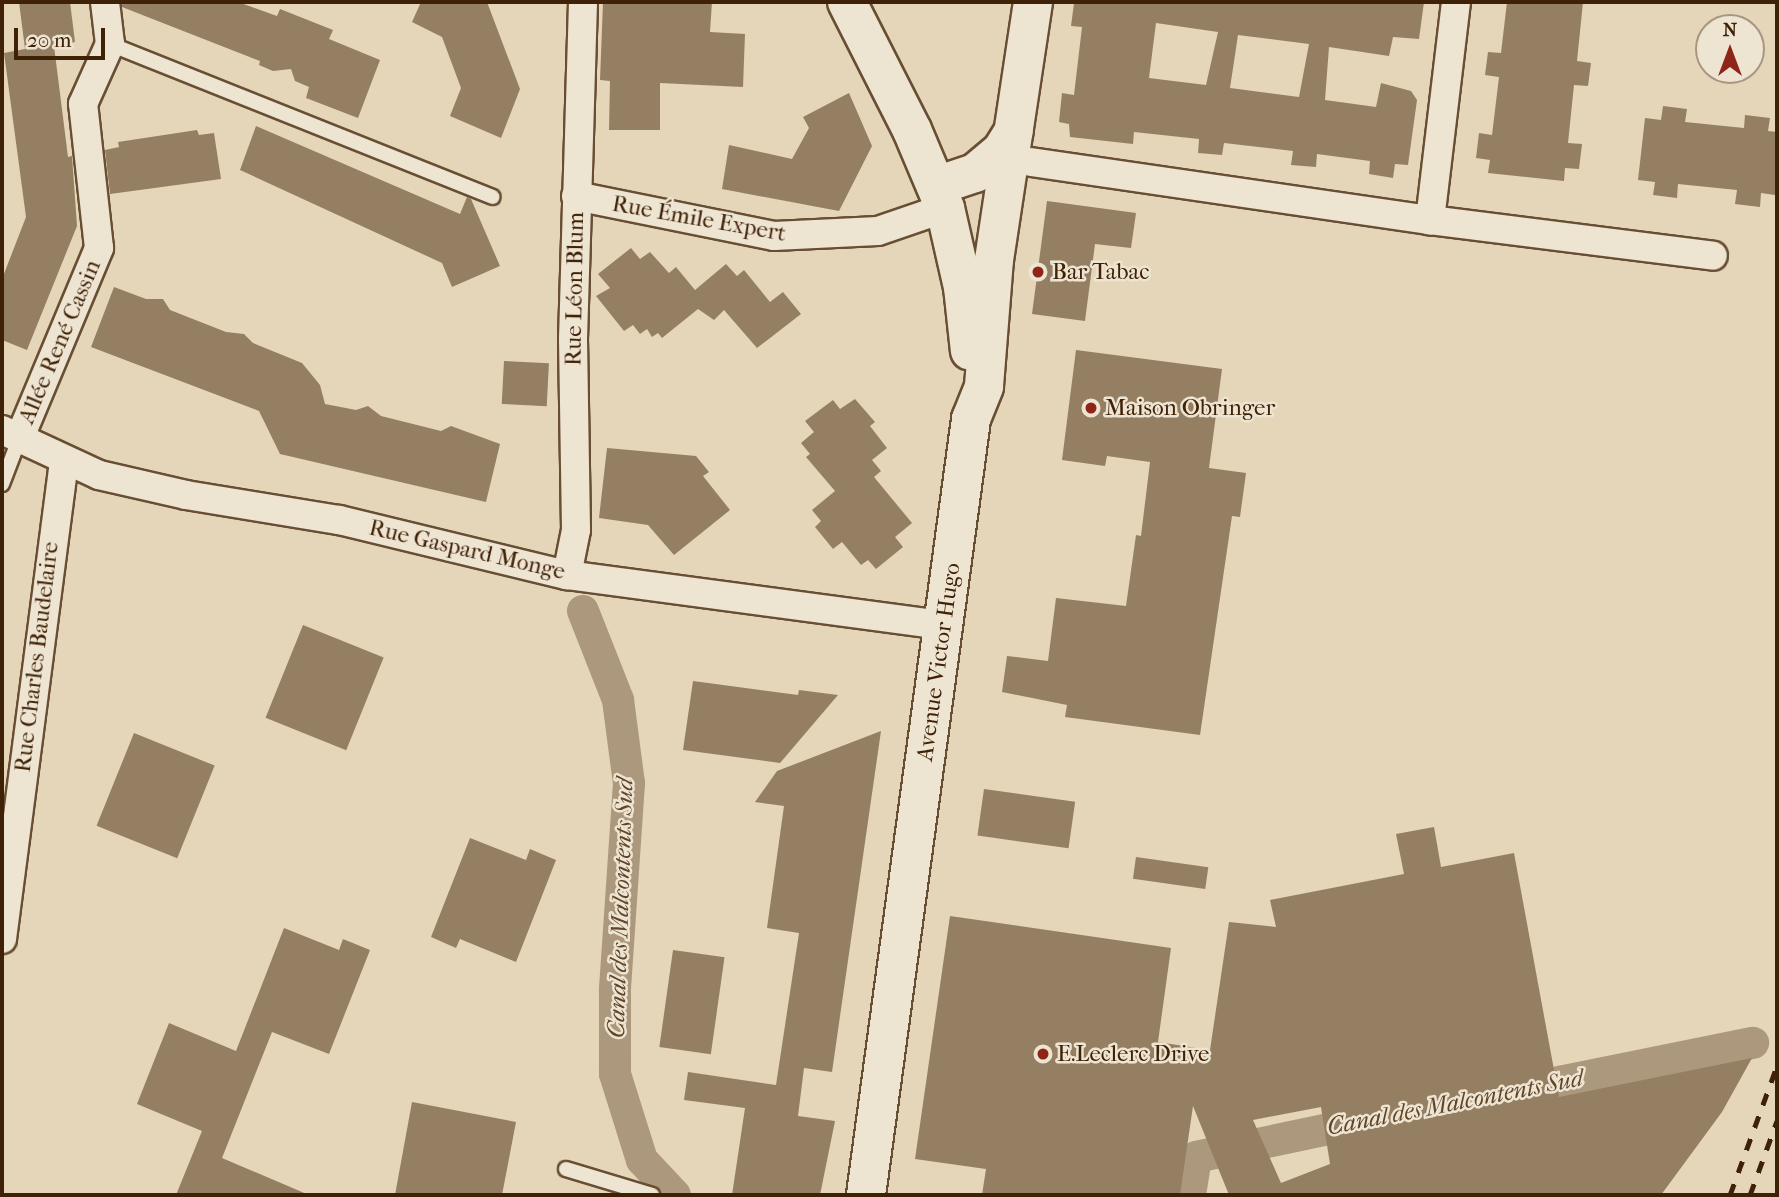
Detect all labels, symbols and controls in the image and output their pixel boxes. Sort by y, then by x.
scale bar [18,14,108,58]
north arrow [1695,14,1765,84]
text: N [1723,19,1737,41]
text: 20 m [27,28,71,52]
street label: Rue Émile Expert [610,190,788,248]
street label: Rue Léon Blum [560,212,590,366]
street label: Allée René Cassin [13,256,107,428]
place label: Bar Tabac [1052,258,1149,286]
marker: Bar Tabac [1030,264,1046,280]
place label: Maison Obringer [1105,394,1275,422]
marker: Maison Obringer [1083,400,1099,416]
street label: Rue Gaspard Monge [366,514,568,586]
street label: Rue Charles Baudelaire [9,540,65,774]
street label: Avenue Victor Hugo [911,561,967,763]
water label: Canal des Malcontents Sud [602,778,640,1038]
place label: E.Leclerc Drive [1057,1040,1209,1068]
marker: E.Leclerc Drive [1035,1046,1051,1062]
water label: Canal des Malcontents Sud [1325,1064,1585,1142]

